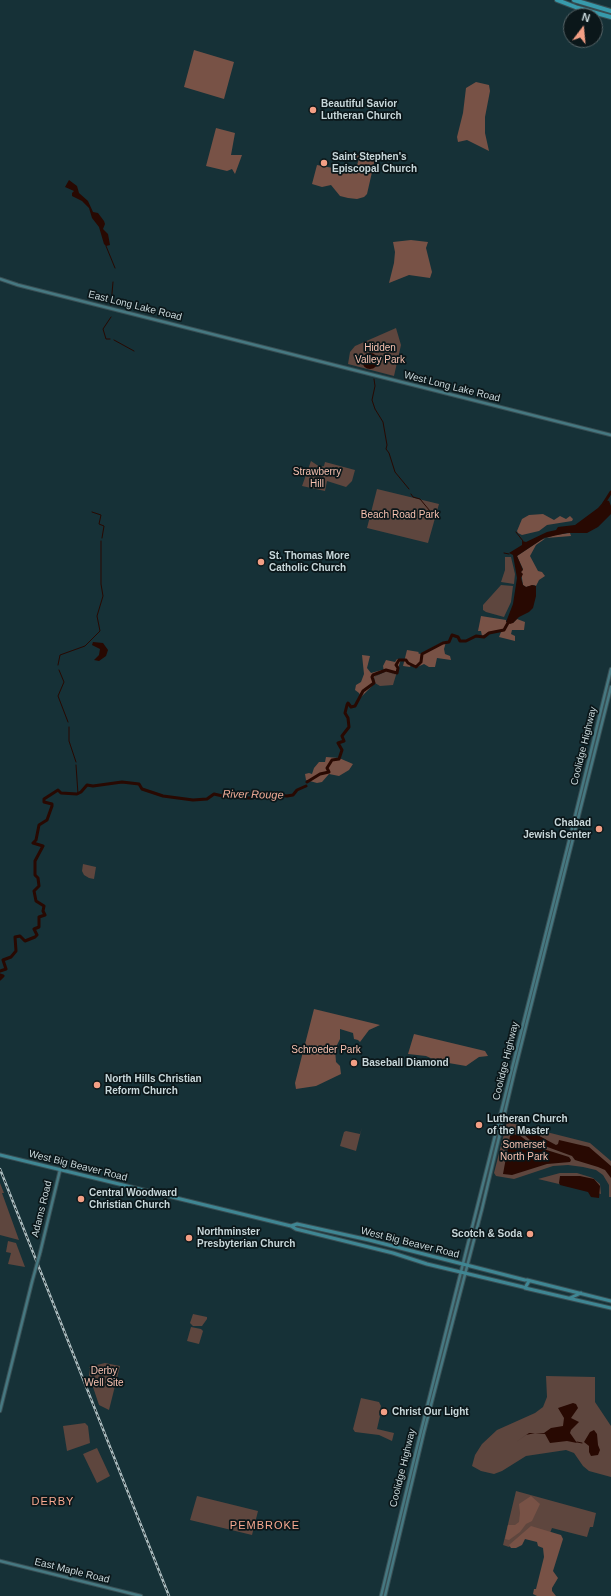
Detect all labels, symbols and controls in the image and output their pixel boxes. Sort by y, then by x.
north arrow [563,8,603,48]
text: N [581,11,592,24]
place label: Beautiful Savior Lutheran Church [321,98,402,122]
marker: Beautiful Savior Lutheran Church [308,105,318,115]
place label: Saint Stephen's Episcopal Church [332,151,417,174]
marker: Saint Stephen's Episcopal Church [319,158,329,168]
street label: East Long Lake Road [87,289,183,323]
park label: Hidden Valley Park [355,342,405,366]
street label: West Long Lake Road [403,369,501,405]
park label: Strawberry Hill [293,466,341,490]
park label: Beach Road Park [361,509,439,521]
place label: St. Thomas More Catholic Church [269,550,350,574]
marker: St. Thomas More Catholic Church [256,557,266,567]
street label: Coolidge Highway [568,705,600,787]
water label: River Rouge [222,788,284,802]
place label: Chabad Jewish Center [523,817,591,840]
marker: Chabad Jewish Center [594,824,604,834]
street label: Coolidge Highway [490,1020,522,1102]
park label: Schroeder Park [291,1044,361,1056]
place label: Baseball Diamond [362,1057,449,1069]
marker: Baseball Diamond [349,1058,359,1068]
place label: North Hills Christian Reform Church [105,1073,202,1096]
marker: North Hills Christian Reform Church [92,1080,102,1090]
place label: Lutheran Church of the Master [487,1113,568,1136]
marker: Lutheran Church of the Master [474,1120,484,1130]
park label: Somerset North Park [500,1139,548,1162]
street label: West Big Beaver Road [28,1148,128,1184]
street label: Adams Road [29,1180,55,1238]
place label: Central Woodward Christian Church [89,1187,177,1210]
marker: Central Woodward Christian Church [76,1194,86,1204]
street label: West Big Beaver Road [360,1225,460,1261]
place label: Northminster Presbyterian Church [197,1226,295,1250]
place label: Scotch & Soda [451,1228,522,1240]
marker: Scotch & Soda [525,1229,535,1239]
marker: Northminster Presbyterian Church [184,1233,194,1243]
park label: Derby Well Site [84,1365,124,1388]
place label: Christ Our Light [392,1406,469,1418]
marker: Christ Our Light [379,1407,389,1417]
street label: Coolidge Highway [387,1427,419,1509]
district label: DERBY [32,1495,74,1509]
district label: PEMBROKE [230,1519,300,1533]
street label: East Maple Road [33,1556,111,1586]

